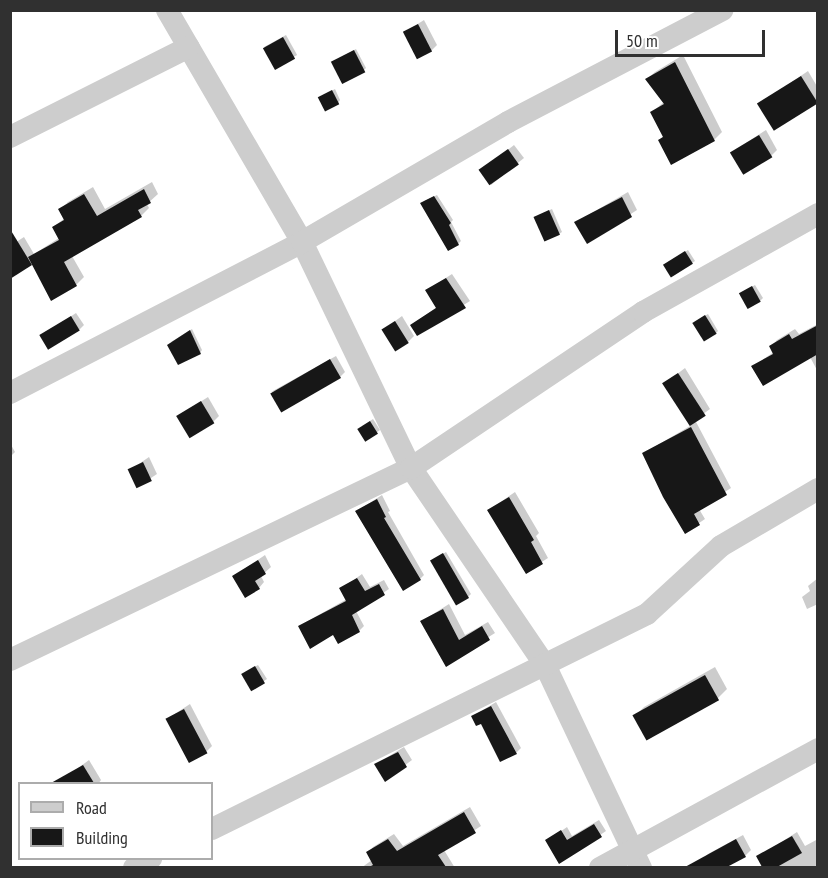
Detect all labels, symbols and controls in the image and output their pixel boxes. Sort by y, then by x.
scale bar [618,18,768,56]
text: 50 m [626,29,658,52]
legend [18,782,213,860]
text: Road [76,796,107,819]
text: Building [76,826,128,849]

